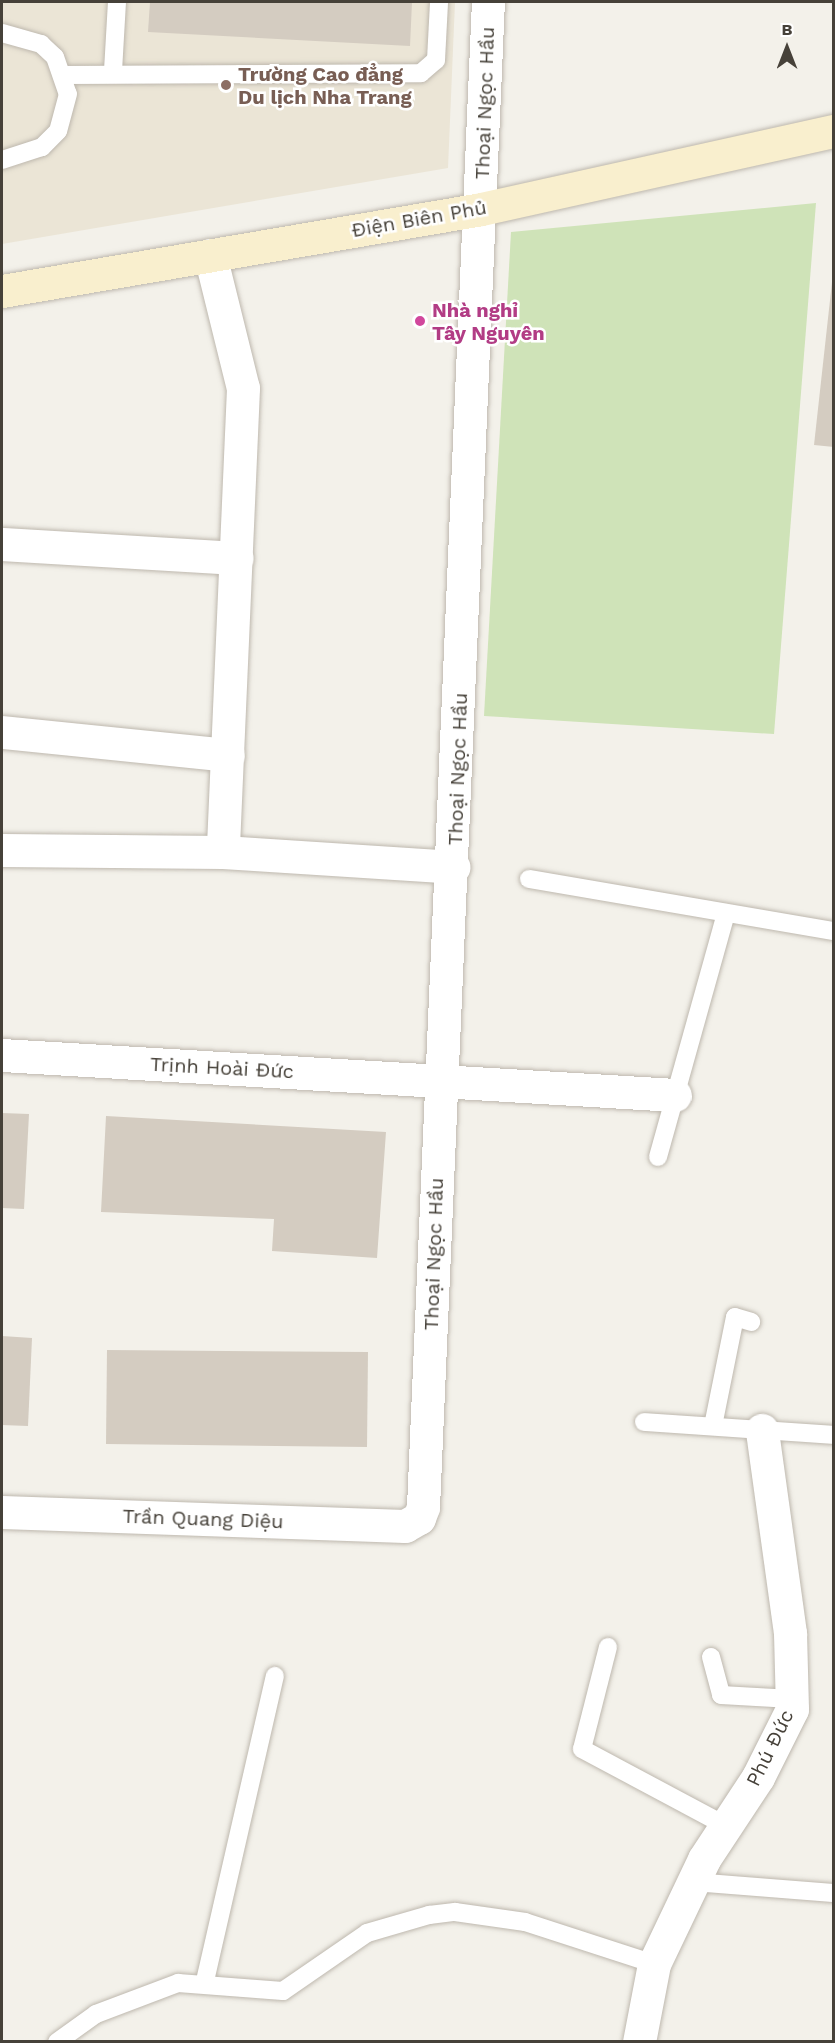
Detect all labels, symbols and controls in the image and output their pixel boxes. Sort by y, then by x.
north arrow [757,18,817,78]
text: B [782,20,792,39]
street label: Thoại Ngọc Hầu [470,26,500,180]
place label: Trường Cao đẳng Du lịch Nha Trang [238,62,412,109]
marker: Trường Cao đẳng Du lịch Nha Trang [219,78,233,92]
street label: Điện Biên Phủ [350,195,488,243]
place label: Nhà nghỉ Tây Nguyên [432,298,545,345]
marker: Nhà nghỉ Tây Nguyên [413,314,427,328]
street label: Thoại Ngọc Hầu [443,692,473,846]
street label: Trịnh Hoài Đức [149,1052,295,1084]
street label: Thoại Ngọc Hầu [419,1177,449,1331]
street label: Trần Quang Diệu [122,1504,284,1534]
street label: Phú Đức [741,1706,799,1790]

